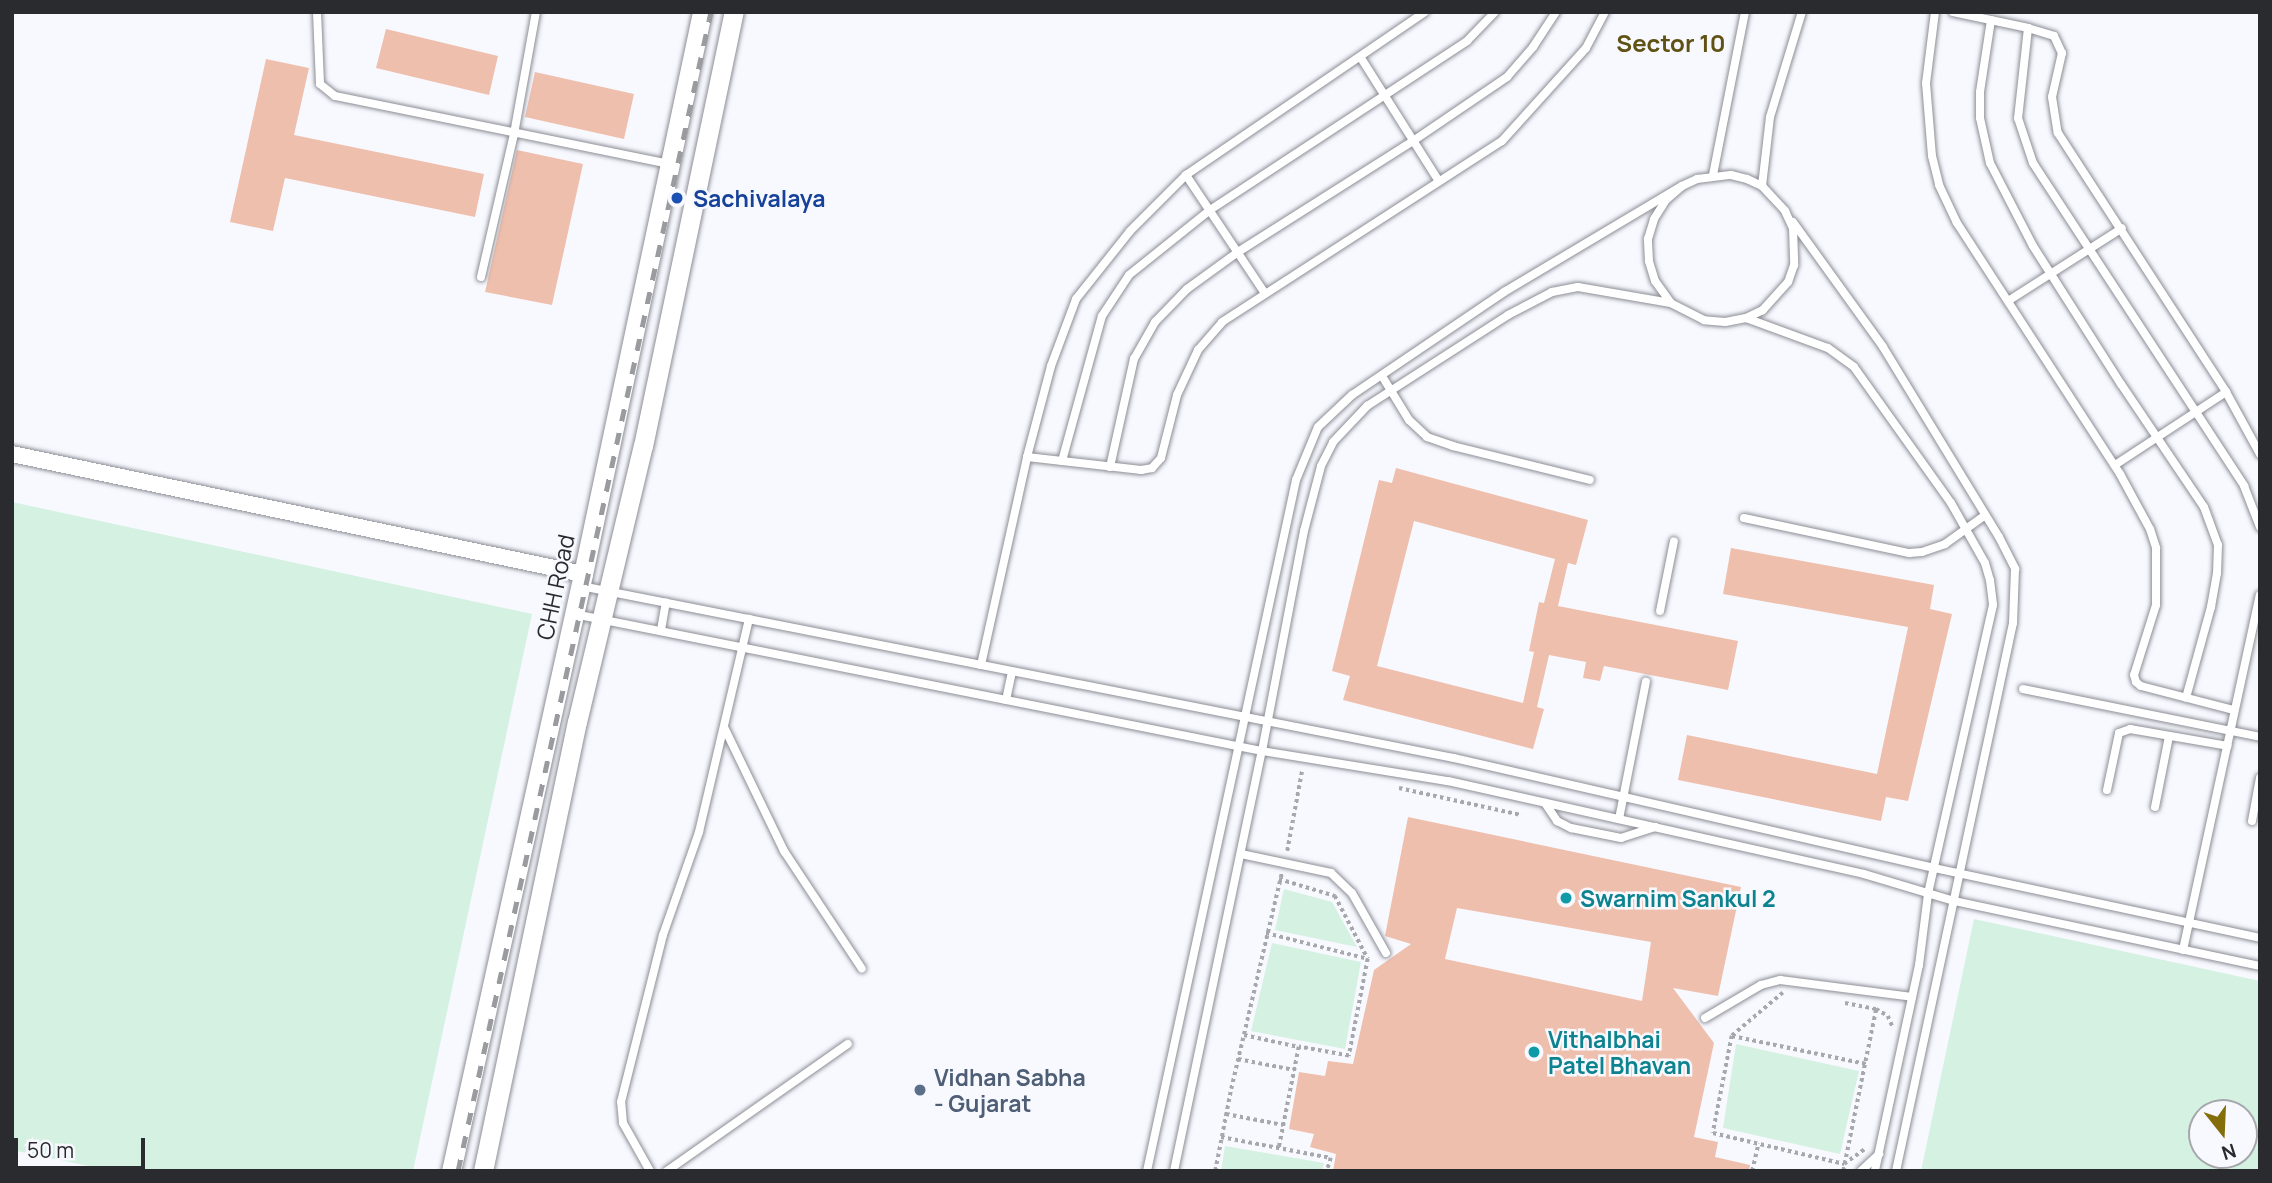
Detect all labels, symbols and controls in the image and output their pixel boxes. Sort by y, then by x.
district label: Sector 10 [1616,29,1726,57]
place label: Sachivalaya [693,184,825,212]
marker: Sachivalaya [667,188,687,208]
street label: CHH Road [530,532,580,642]
place label: Swarnim Sankul 2 [1580,884,1776,912]
marker: Swarnim Sankul 2 [1558,890,1574,906]
place label: Vithalbhai Patel Bhavan [1548,1025,1691,1079]
marker: Vithalbhai Patel Bhavan [1526,1044,1542,1060]
place label: Vidhan Sabha - Gujarat [934,1063,1086,1117]
marker: Vidhan Sabha - Gujarat [912,1082,928,1098]
north arrow [2188,1099,2258,1169]
scale bar [18,1124,149,1168]
text: 50 m [27,1136,74,1164]
text: N [2218,1138,2239,1167]

